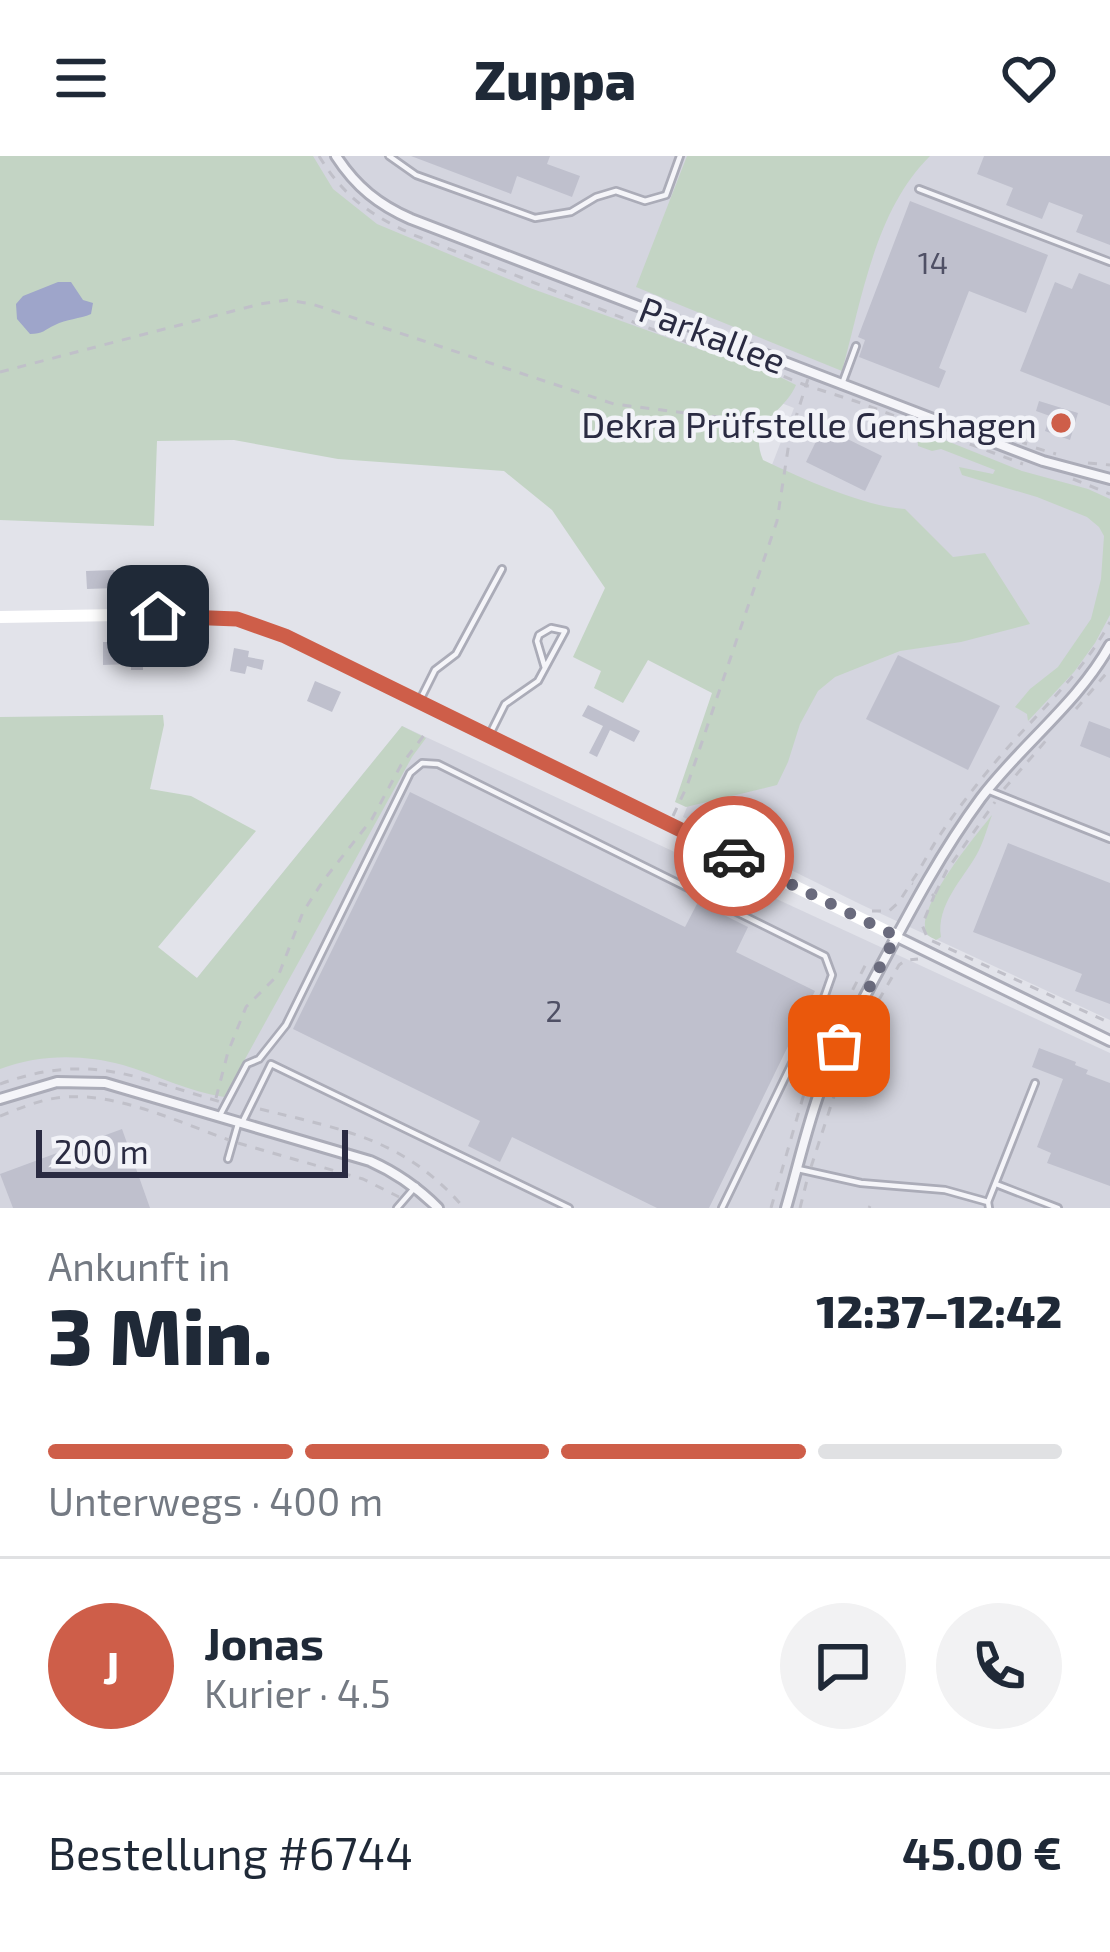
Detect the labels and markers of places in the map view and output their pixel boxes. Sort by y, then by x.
place label: Dekra Prüfstelle Genshagen [581,402,1037,445]
marker: Dekra Prüfstelle Genshagen [1048,410,1074,436]
pin [107,565,209,667]
pin [788,995,890,1097]

